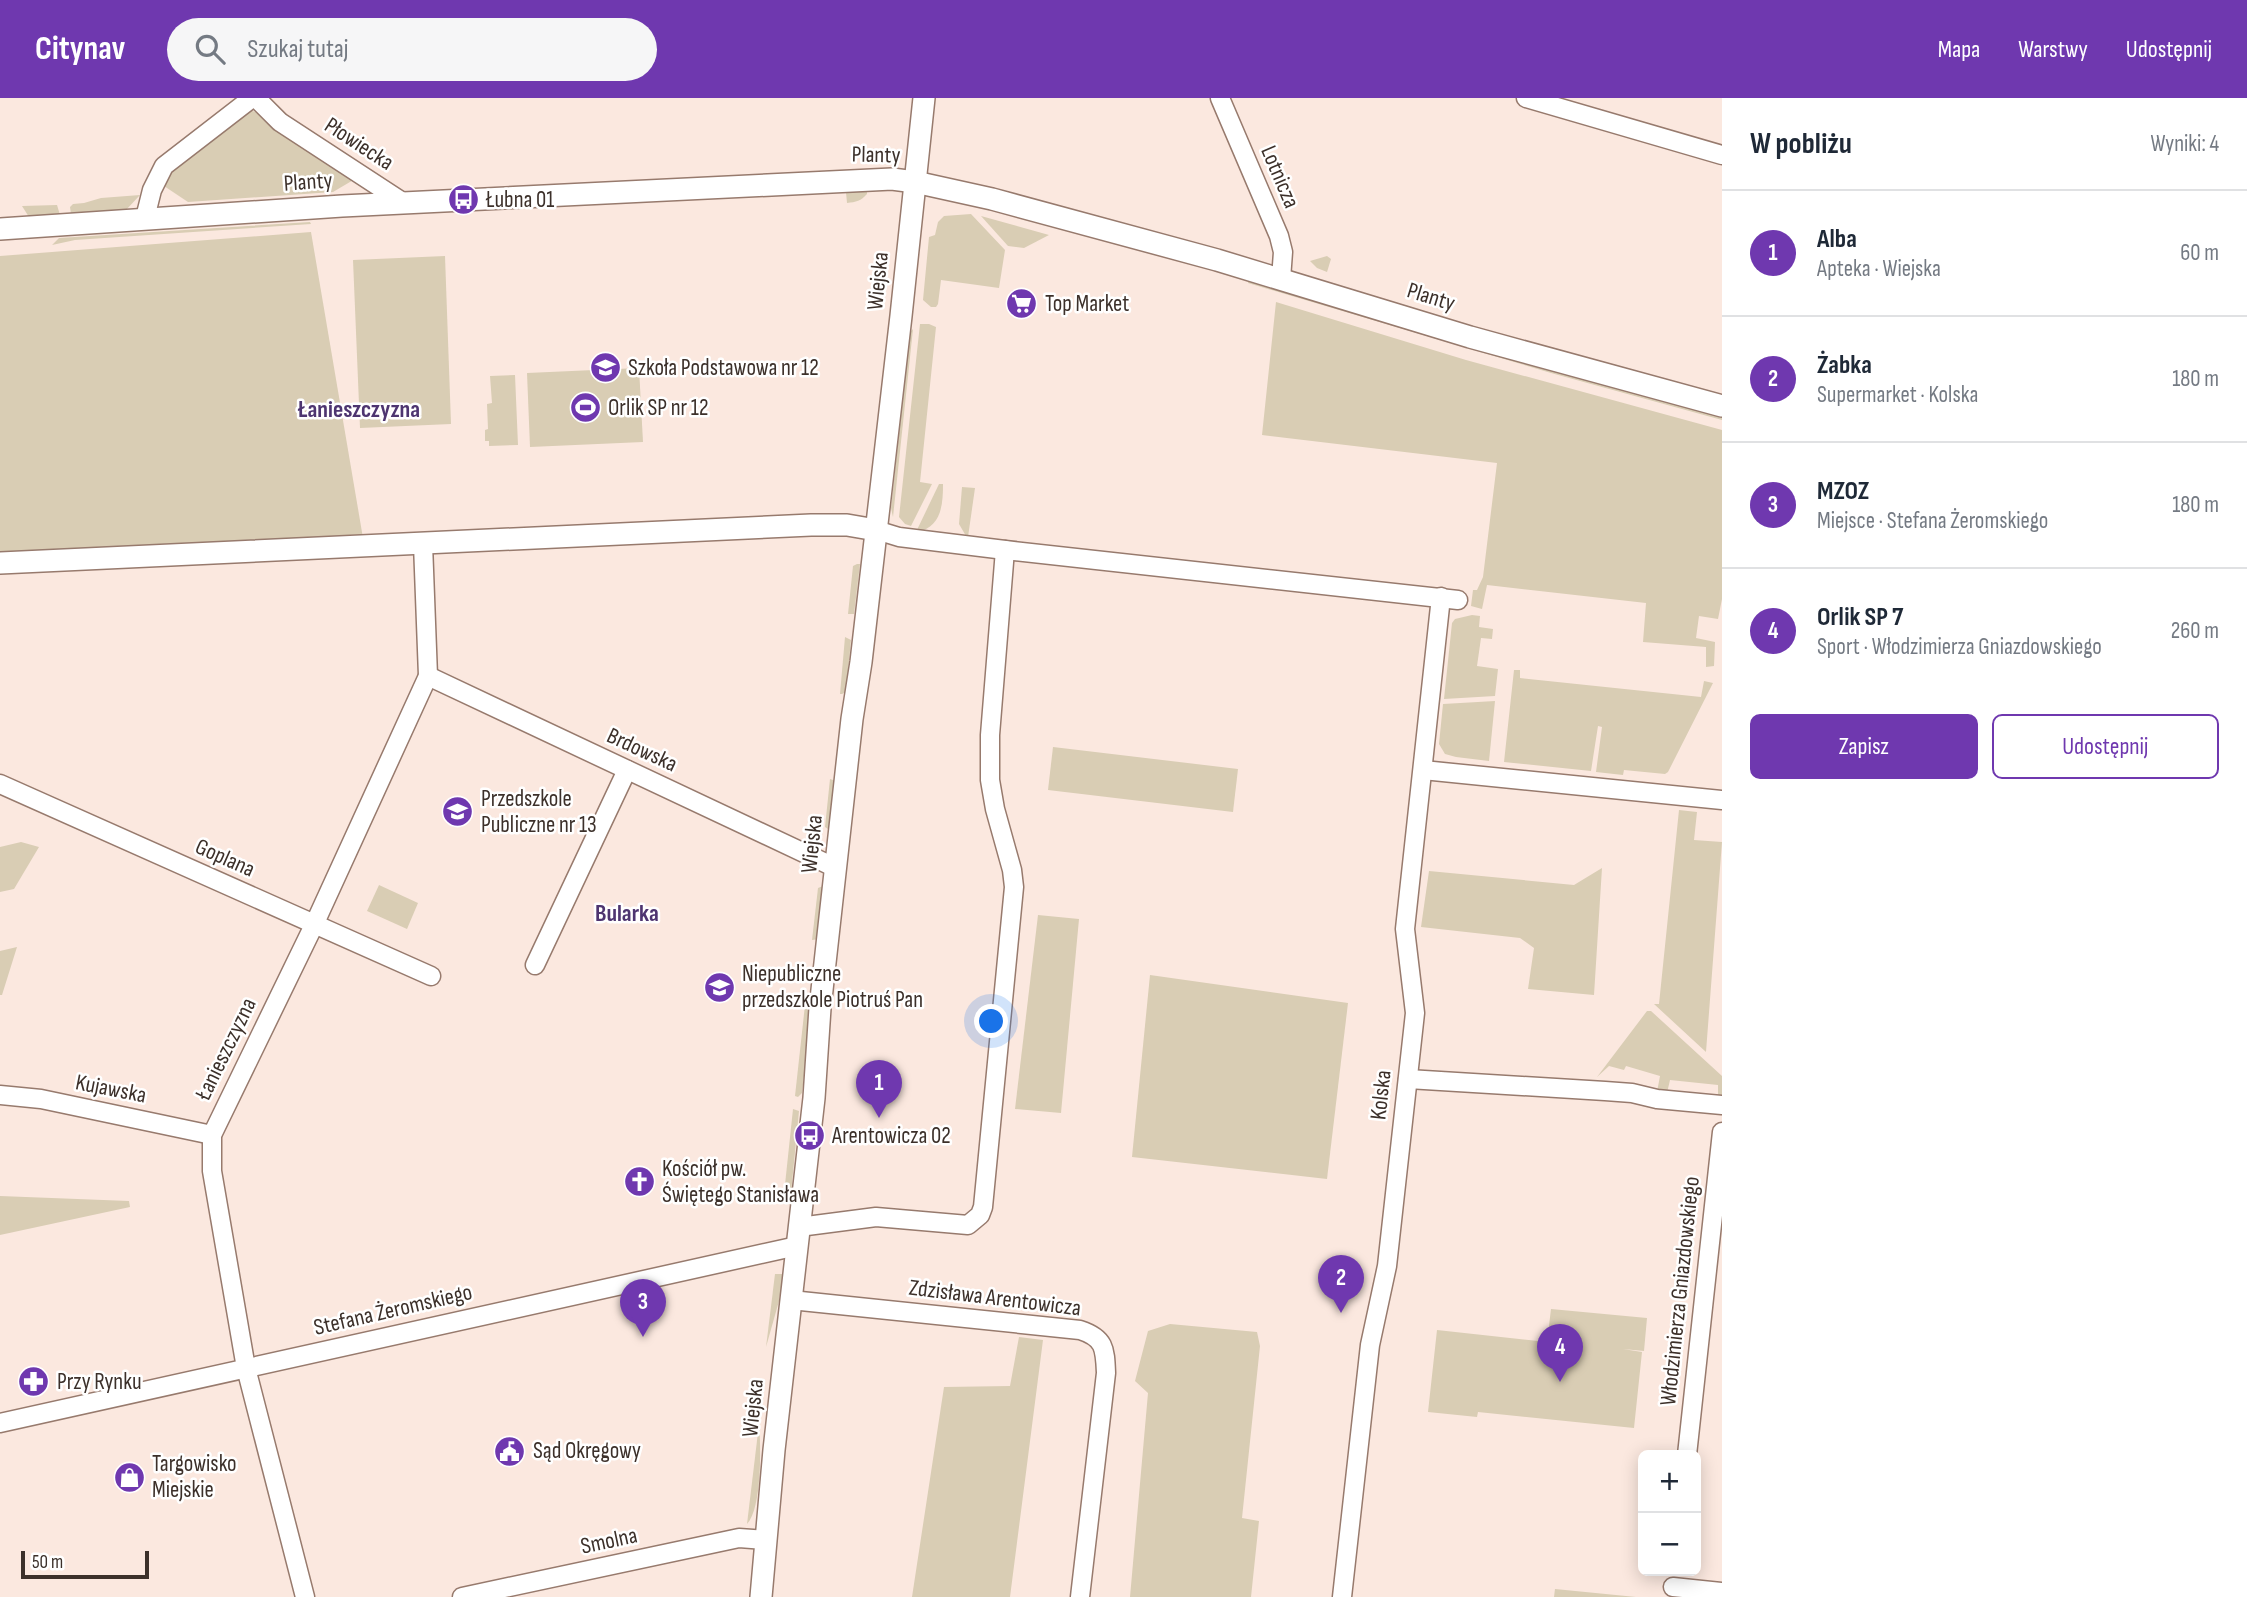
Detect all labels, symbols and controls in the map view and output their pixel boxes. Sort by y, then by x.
search box [167,18,657,81]
text: Citynav [35,29,125,69]
icon: search [191,30,229,68]
text: Szukaj tutaj [247,34,348,65]
text: Mapa [1938,35,1980,64]
text: Warstwy [2018,35,2088,64]
text: Udostępnij [2126,35,2212,64]
street label: Płowiecka [319,111,399,177]
text: W pobliżu [1750,126,1852,162]
text: Wyniki: 4 [2151,130,2219,158]
street label: Planty [851,141,901,169]
street label: Lotnicza [1254,142,1306,212]
street label: Planty [283,166,333,198]
bus stop icon: Łubna 01 [446,183,480,217]
place label: Łubna 01 [485,186,554,214]
text: Alba [1817,224,1857,255]
text: 1 [1768,239,1778,267]
text: 60 m [2180,239,2219,267]
street label: Wiejska [861,250,895,312]
text: Apteka · Wiejska [1817,255,1941,283]
street label: Planty [1404,276,1459,318]
supermarket icon: Top Market [1005,287,1039,321]
place label: Top Market [1045,290,1129,318]
text: Żabka [1817,350,1872,381]
school or university icon: Szkoła Podstawowa nr 12 [588,351,622,385]
place label: Szkoła Podstawowa nr 12 [628,354,819,382]
text: 2 [1768,365,1778,393]
text: 180 m [2172,365,2219,393]
text: Supermarket · Kolska [1817,381,1978,409]
sports icon: Orlik SP nr 12 [568,391,602,425]
place label: Orlik SP nr 12 [608,394,709,422]
district label: Łanieszczyzna [297,395,420,424]
text: MZOZ [1817,476,1869,507]
text: 3 [1768,491,1778,519]
text: 180 m [2172,491,2219,519]
text: Miejsce · Stefana Żeromskiego [1817,507,2048,535]
text: Orlik SP 7 [1817,602,1903,633]
text: 4 [1768,617,1778,645]
text: 260 m [2171,617,2219,645]
text: Sport · Włodzimierza Gniazdowskiego [1817,633,2102,661]
button: Zapisz [1750,714,1978,779]
button: Udostępnij [1992,714,2219,779]
street label: Brdowska [602,722,682,778]
place label: Przedszkole Publiczne nr 13 [481,785,597,839]
school or university icon: Przedszkole Publiczne nr 13 [441,795,475,829]
street label: Wiejska [795,813,829,875]
street label: Goplana [191,833,259,883]
district label: Bularka [595,899,659,928]
place label: Niepubliczne przedszkole Piotruś Pan [742,960,923,1014]
school or university icon: Niepubliczne przedszkole Piotruś Pan [702,970,736,1004]
street label: Łanieszczyzna [189,993,263,1105]
your location [974,1004,1008,1038]
pin: 1 [856,1060,902,1118]
street label: Kujawska [73,1068,149,1110]
street label: Kolska [1364,1069,1398,1121]
bus stop icon: Arentowicza 02 [792,1119,826,1153]
place label: Arentowicza 02 [831,1122,951,1150]
place label: Kościół pw. Świętego Stanisława [662,1155,819,1209]
church icon: Kościół pw. Świętego Stanisława [622,1165,656,1199]
street label: Włodzimierza Gniazdowskiego [1654,1175,1706,1407]
pin: 2 [1318,1255,1364,1313]
street label: Zdzisława Arentowicza [907,1274,1083,1322]
street label: Stefana Żeromskiego [311,1278,475,1342]
pin: 3 [620,1279,666,1337]
pin: 4 [1537,1324,1583,1382]
pharmacy icon: Przy Rynku [17,1365,51,1399]
place label: Przy Rynku [57,1368,142,1396]
street label: Wiejska [736,1377,770,1439]
public building icon: Sąd Okręgowy [493,1434,527,1468]
place label: Sąd Okręgowy [533,1437,641,1465]
place label: Targowisko Miejskie [152,1450,237,1504]
map controls [1638,1450,1701,1576]
button: + [1638,1450,1701,1513]
shop icon: Targowisko Miejskie [112,1460,146,1494]
button: − [1638,1513,1701,1576]
street label: Smolna [578,1521,640,1561]
scale bar [21,1548,149,1580]
text: 50 m [32,1551,63,1574]

